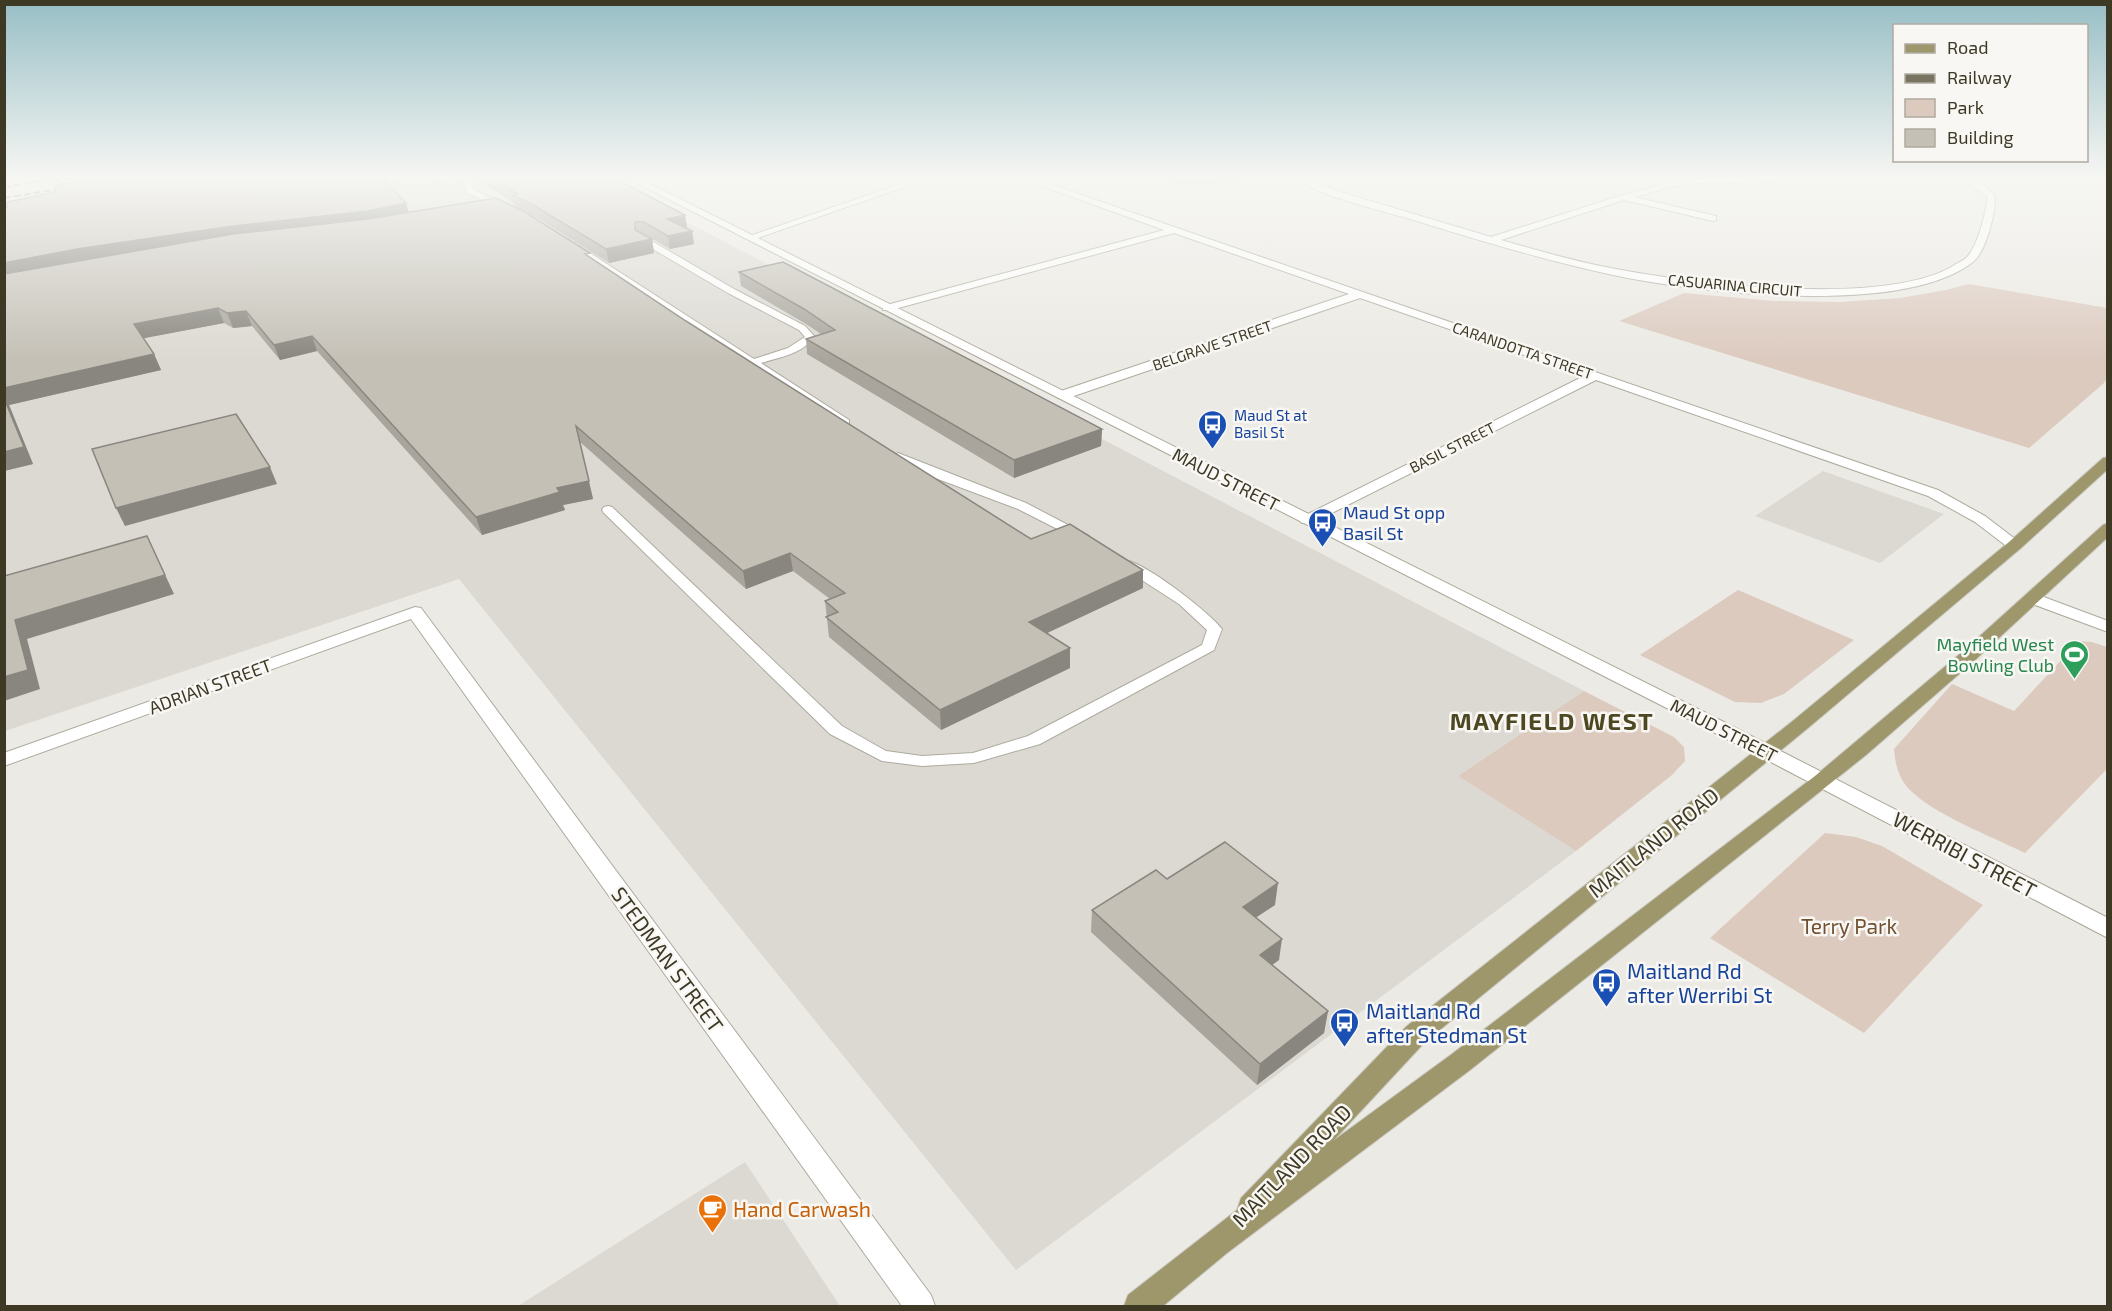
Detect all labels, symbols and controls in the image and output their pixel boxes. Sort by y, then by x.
legend [1893,24,2088,162]
text: Road [1947,36,1988,58]
text: Railway [1947,66,2012,88]
text: Park [1947,96,1984,118]
text: Building [1947,126,2014,148]
street label: CASUARINA CIRCUIT [1667,270,1803,300]
street label: BELGRAVE STREET [1150,316,1275,374]
street label: CARANDOTTA STREET [1450,317,1596,383]
place label: Maud St at Basil St [1234,406,1308,441]
bus stop icon: Maud St at Basil St [1197,408,1229,450]
street label: BASIL STREET [1406,418,1498,476]
street label: MAUD STREET [1169,443,1284,516]
place label: Maud St opp Basil St [1343,501,1445,544]
bus stop icon: Maud St opp Basil St [1306,506,1338,548]
place label: Mayfield West Bowling Club [1936,633,2054,676]
sports icon: Mayfield West Bowling Club [2059,638,2091,680]
street label: ADRIAN STREET [146,653,275,718]
street label: MAUD STREET [1667,694,1782,767]
district label: MAYFIELD WEST [1450,706,1654,735]
street label: MAITLAND ROAD [1583,782,1723,902]
street label: WERRIBI STREET [1889,806,2041,902]
street label: STEDMAN STREET [607,882,729,1036]
park label: Terry Park [1801,913,1897,938]
place label: Maitland Rd after Werribi St [1627,958,1773,1007]
bus stop icon: Maitland Rd after Werribi St [1590,966,1622,1008]
place label: Maitland Rd after Stedman St [1366,998,1527,1047]
bus stop icon: Maitland Rd after Stedman St [1329,1006,1361,1048]
street label: MAITLAND ROAD [1226,1099,1356,1231]
cafe icon: Hand Carwash [696,1192,728,1234]
place label: Hand Carwash [733,1196,871,1221]

